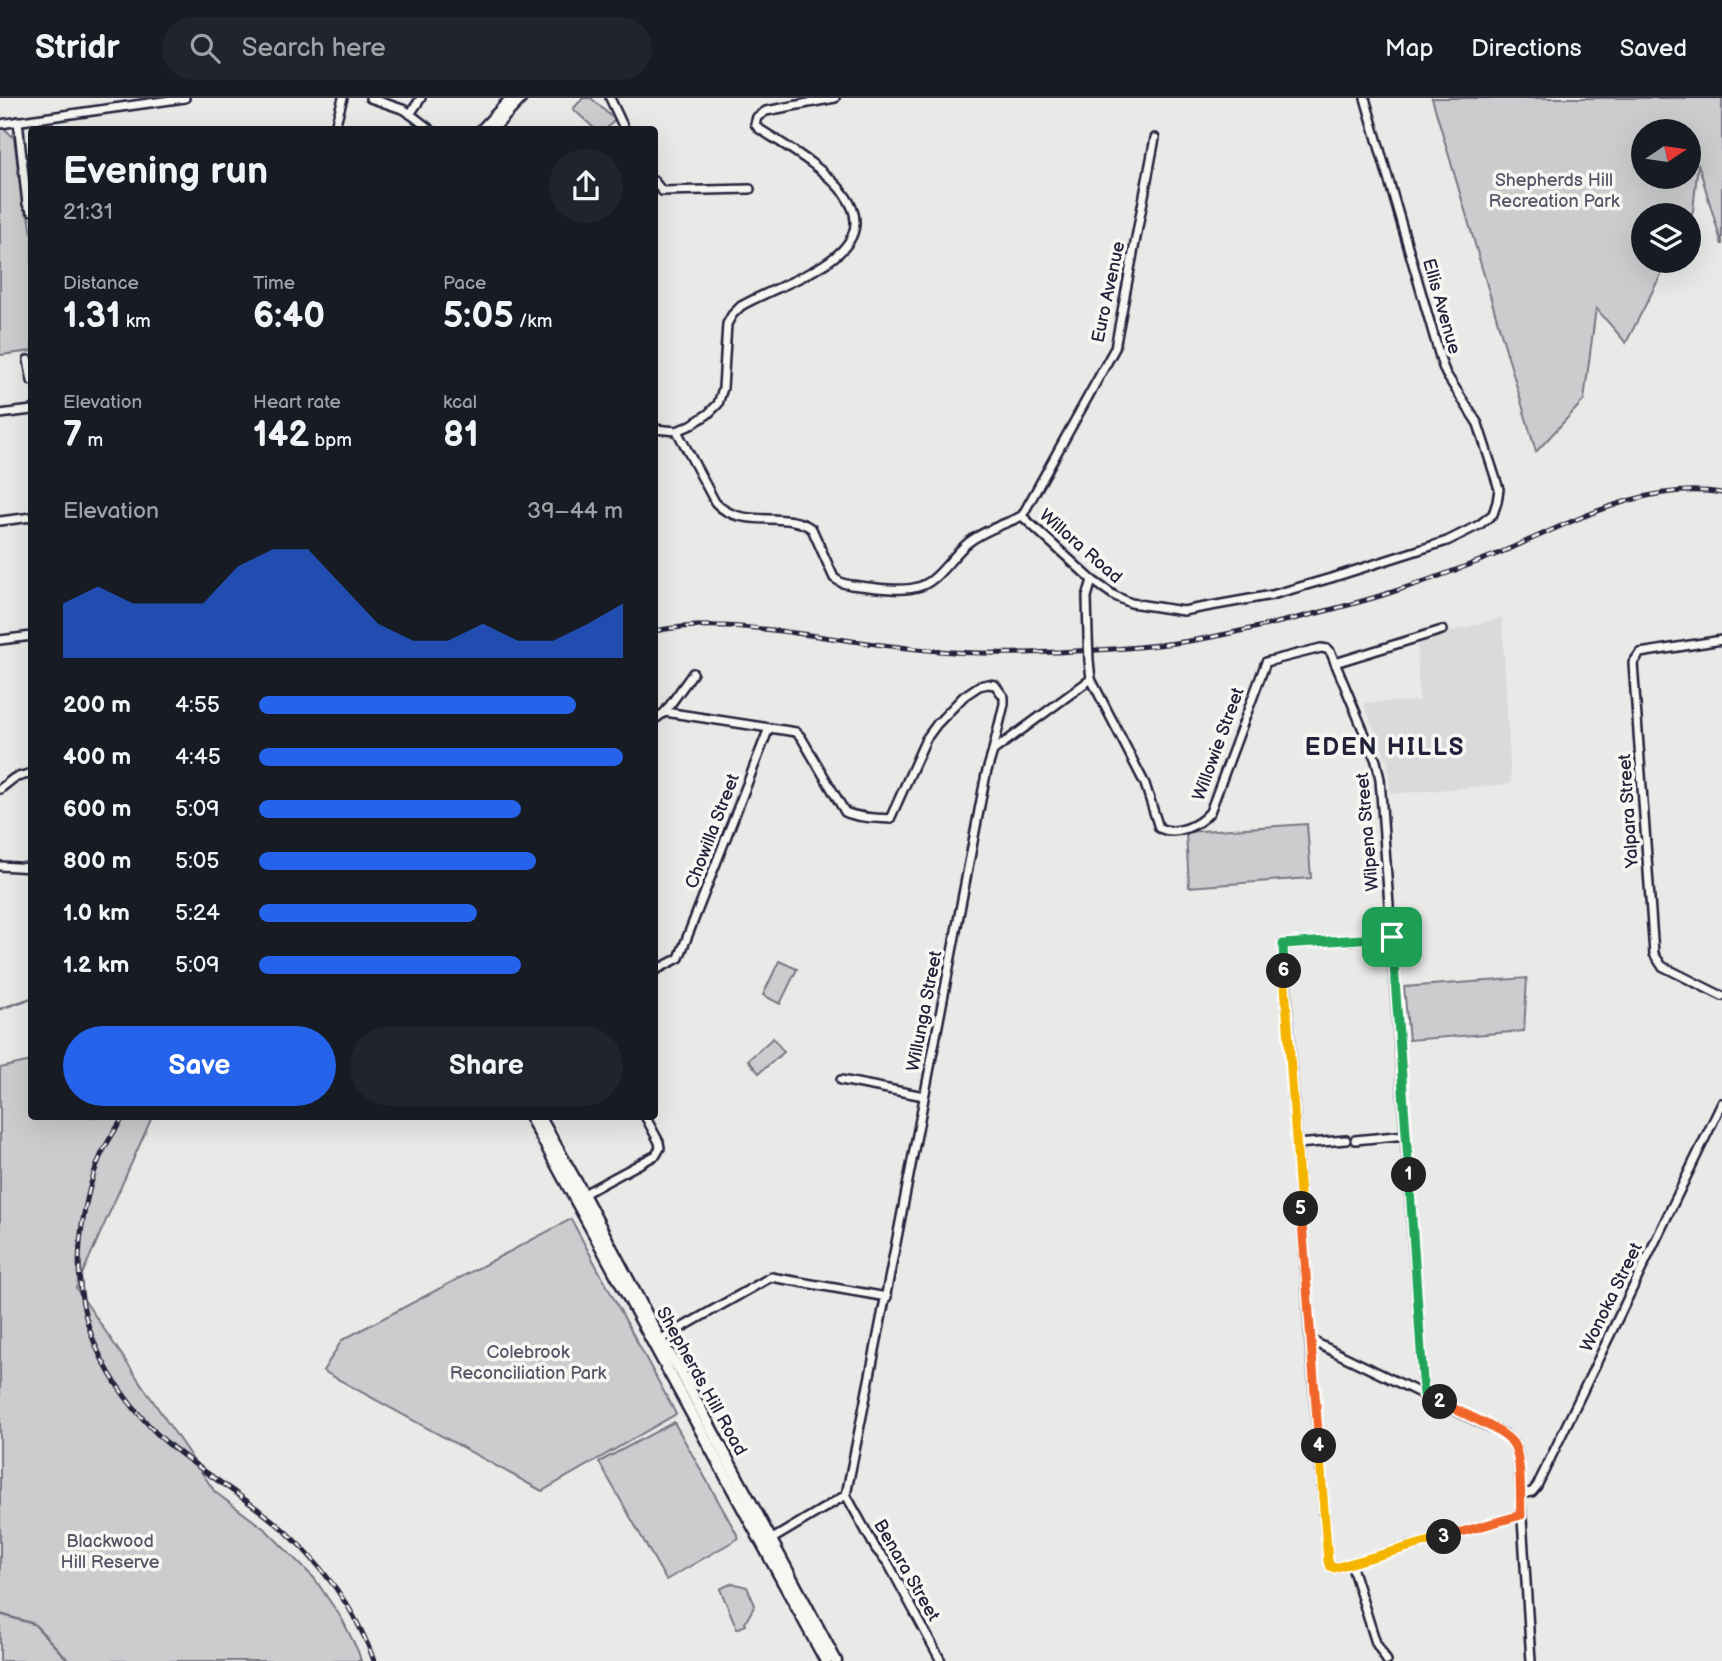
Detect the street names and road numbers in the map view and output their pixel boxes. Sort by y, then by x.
street label: Euro Avenue [1088,239,1130,345]
street label: Ellis Avenue [1418,256,1465,357]
street label: Willora Road [1035,505,1126,588]
street label: Willowie Street [1188,684,1249,804]
street label: Yalpara Street [1614,753,1643,870]
street label: Chowilla Street [681,770,744,892]
street label: Wilpena Street [1352,771,1383,892]
street label: Willunga Street [902,949,947,1073]
street label: Wonoka Street [1576,1239,1647,1355]
street label: Shepherds Hill Road [652,1303,751,1459]
street label: Benara Street [869,1516,944,1625]

